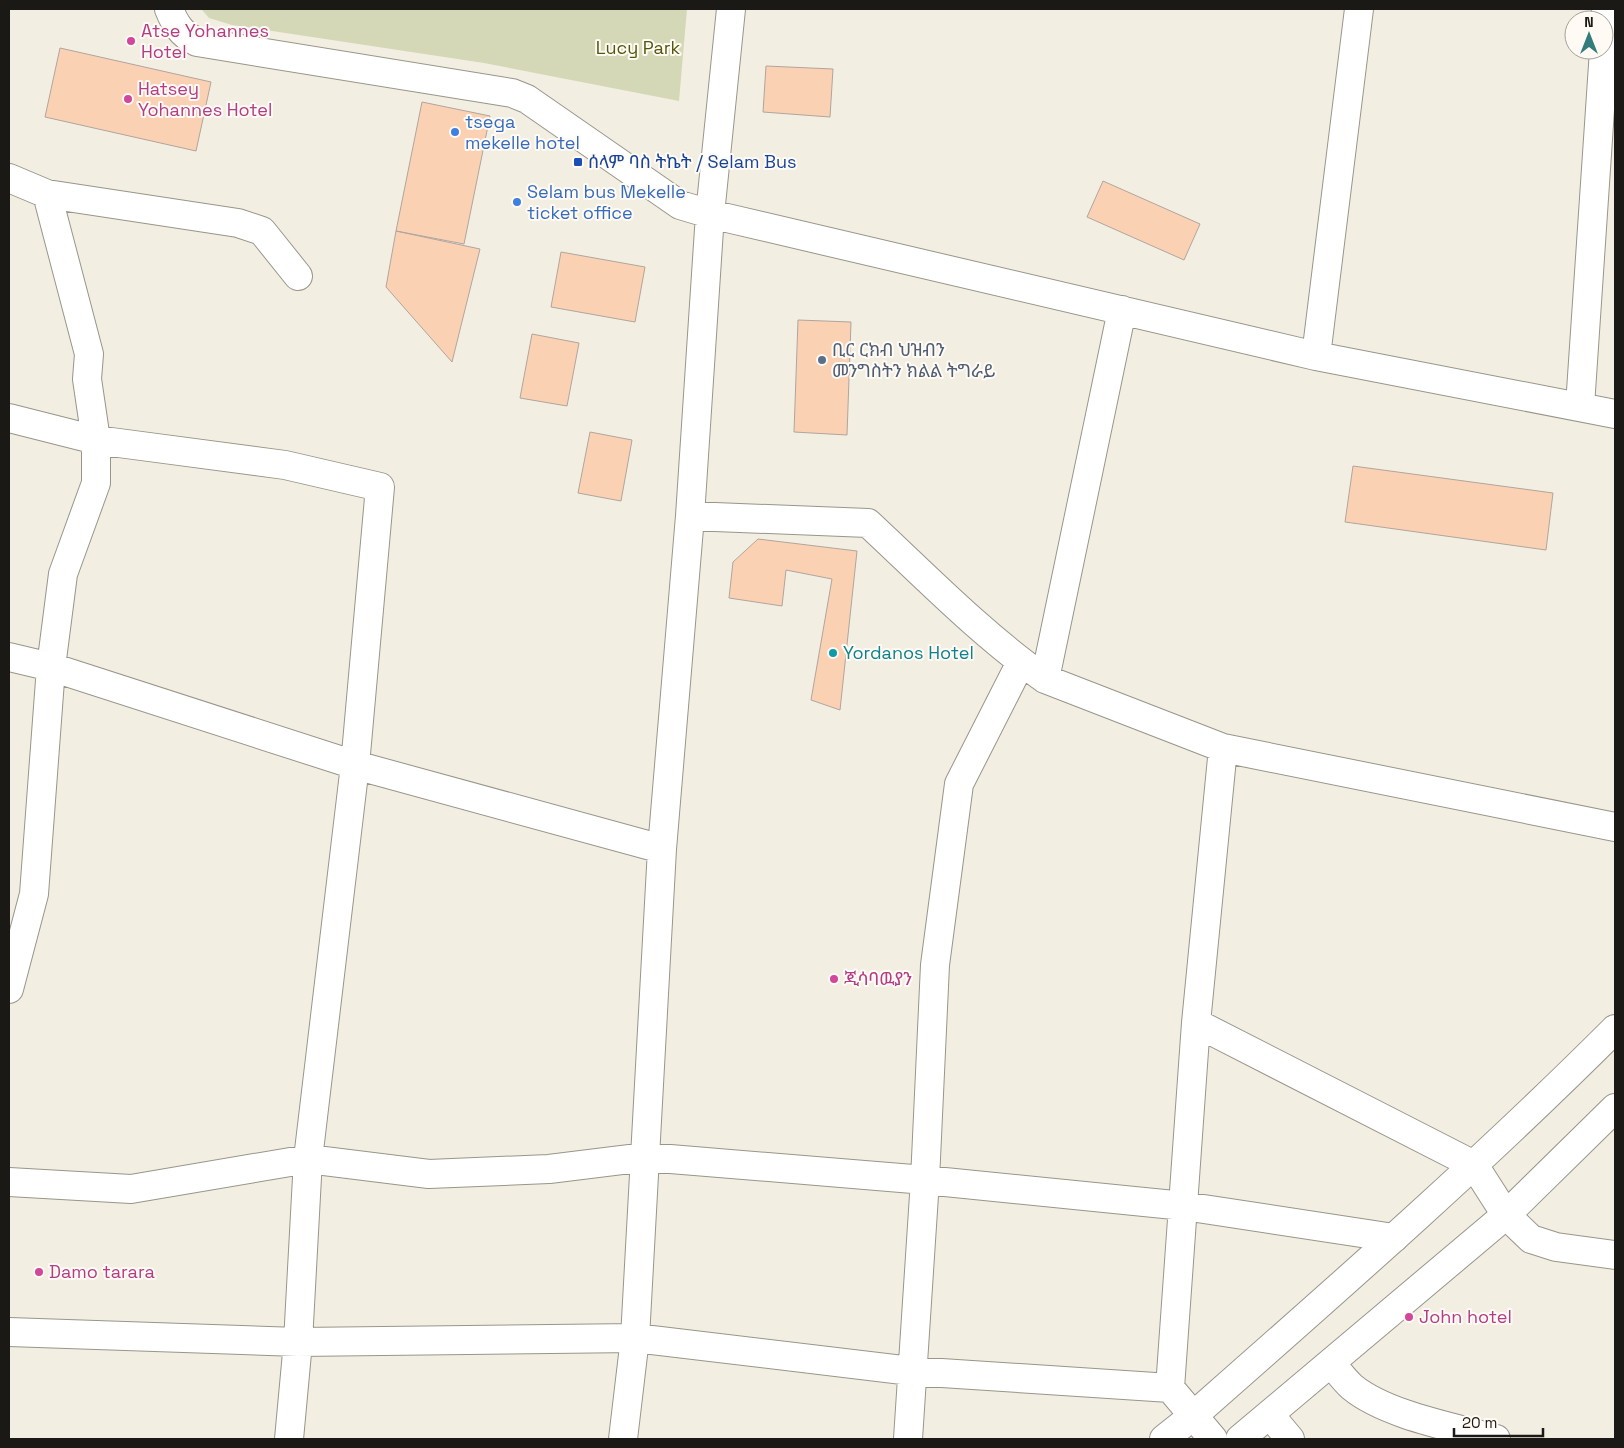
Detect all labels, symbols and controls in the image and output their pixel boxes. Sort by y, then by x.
north arrow [1564,10,1614,60]
text: N [1584,13,1594,31]
place label: Atse Yohannes Hotel [141,19,269,63]
marker: Atse Yohannes Hotel [125,35,137,47]
park label: Lucy Park [596,36,681,59]
place label: Hatsey Yohannes Hotel [138,77,272,121]
marker: Hatsey Yohannes Hotel [122,93,134,105]
place label: tsega mekelle hotel [465,110,580,154]
marker: tsega mekelle hotel [449,126,461,138]
place label: ሰላም ባስ ትኬት / Selam Bus [588,150,797,173]
marker: ሰላም ባስ ትኬት / Selam Bus [572,156,584,168]
place label: Selam bus Mekelle ticket office [527,180,686,224]
marker: Selam bus Mekelle ticket office [511,196,523,208]
place label: ቢር ርክብ ህዝብን መንግስትን ክልል ትግራይ [832,338,996,382]
marker: ቢር ርክብ ህዝብን መንግስትን ክልል ትግራይ [816,354,828,366]
place label: Yordanos Hotel [843,641,974,664]
marker: Yordanos Hotel [827,647,839,659]
place label: ጂሳባዉያን [844,967,912,990]
marker: ጂሳባዉያን [828,973,840,985]
place label: Damo tarara [49,1260,155,1283]
marker: Damo tarara [33,1266,45,1278]
place label: John hotel [1419,1305,1512,1328]
marker: John hotel [1403,1311,1415,1323]
scale bar [1454,1406,1543,1438]
text: 20 m [1462,1413,1497,1432]

